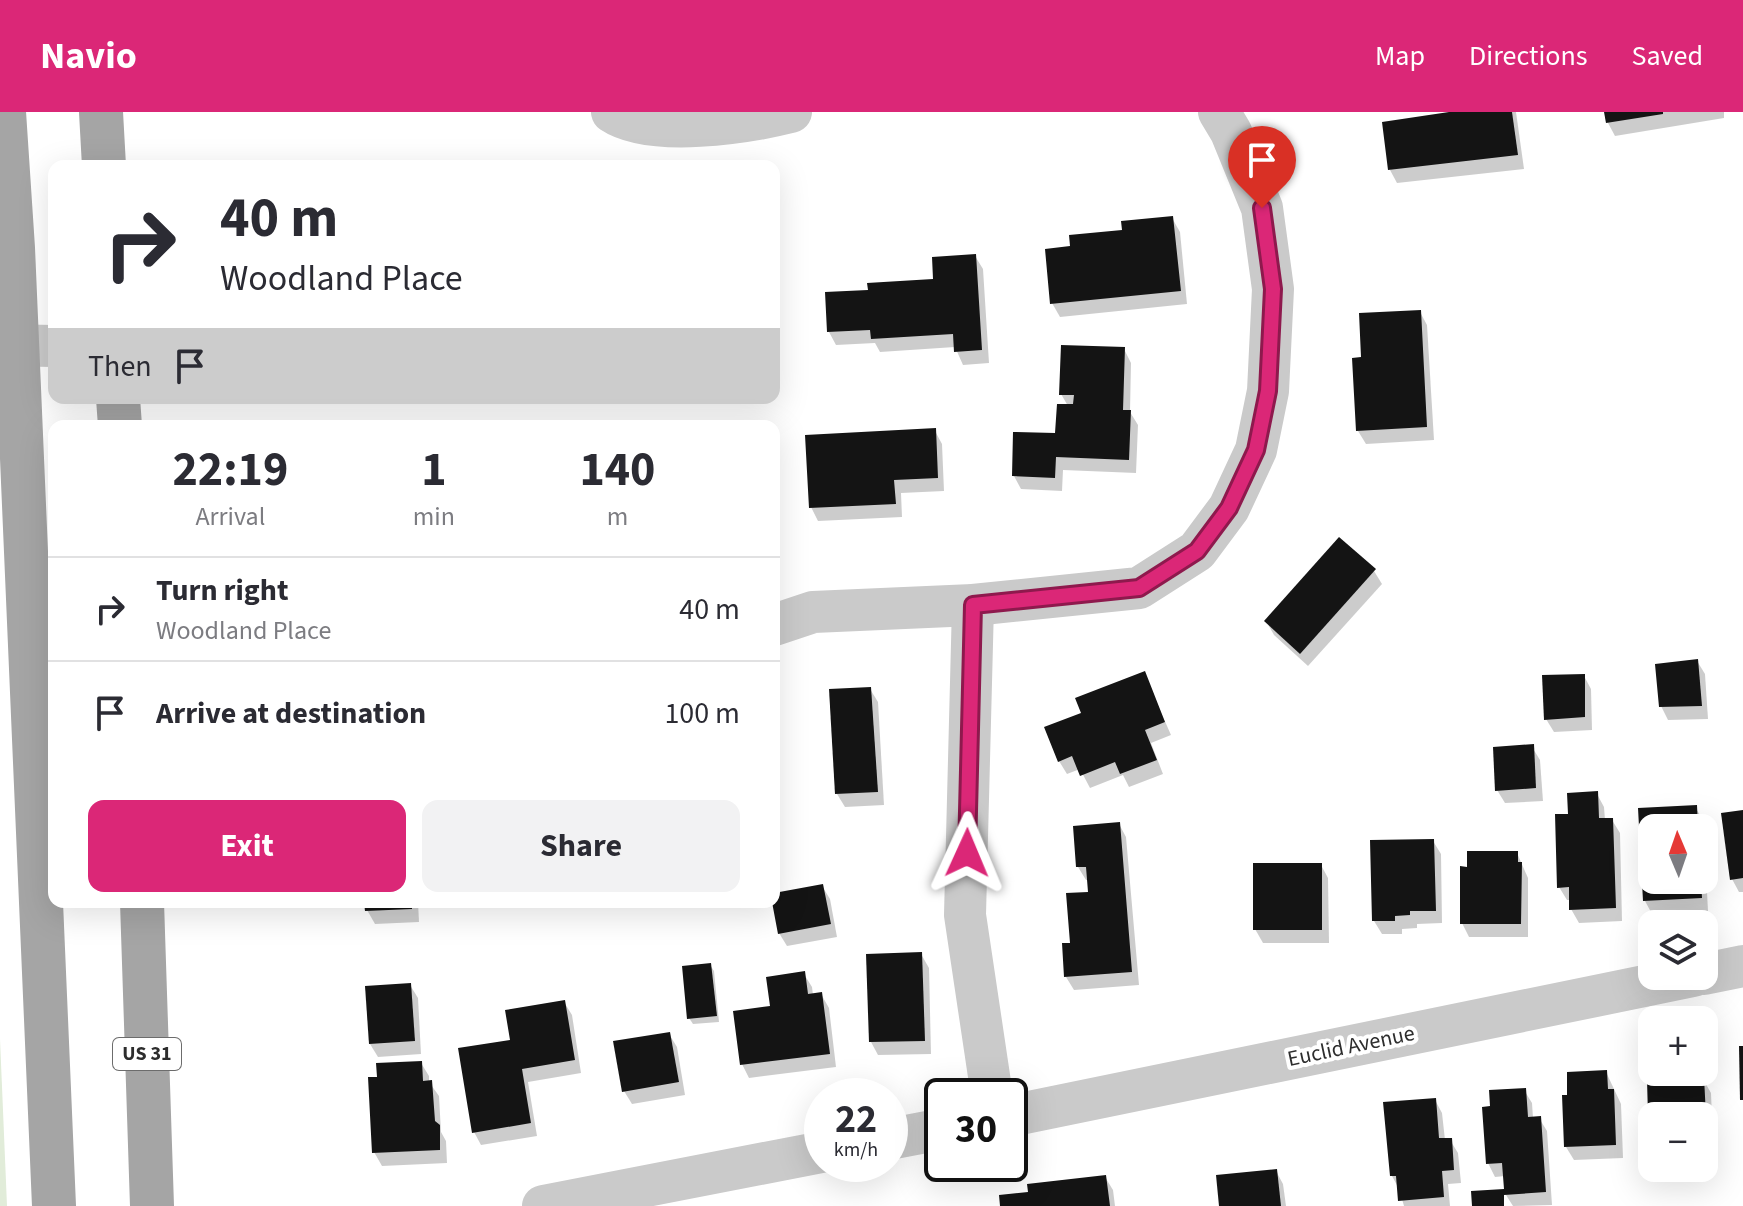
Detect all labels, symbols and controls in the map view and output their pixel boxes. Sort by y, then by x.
text: Navio [40,29,137,83]
text: Map [1375,36,1425,76]
text: Directions [1469,36,1588,76]
text: Saved [1632,36,1703,76]
pin [1228,126,1296,208]
icon: arrive [1240,138,1284,182]
text: 40 m [220,179,338,258]
icon: right [88,192,192,296]
text: Woodland Place [220,253,463,304]
icon: arrive [168,344,212,388]
text: Then [88,345,152,388]
text: 22:19 [172,436,288,504]
text: 1 [421,436,447,504]
text: 140 [579,436,655,504]
text: Arrival [195,498,265,535]
text: min [413,498,455,535]
text: m [607,498,628,535]
text: Turn right [156,569,288,612]
icon: right [88,587,132,631]
text: 40 m [679,588,740,631]
text: Woodland Place [156,612,331,649]
icon: arrive [88,691,132,735]
text: Arrive at destination [156,692,426,735]
text: 100 m [664,692,740,735]
button: Exit [88,800,406,892]
button: Share [422,800,740,892]
position arrow [925,811,1009,895]
north arrow [1638,814,1718,894]
map controls [1638,814,1718,1182]
button: layers [1638,910,1718,990]
button: + [1638,1006,1718,1086]
street label: Euclid Avenue [1285,1017,1418,1075]
road number: US 31 [113,1038,181,1070]
speed limit sign: 30 [924,1078,1028,1182]
text: 22 [835,1091,877,1148]
button: − [1638,1102,1718,1182]
text: km/h [834,1136,878,1164]

